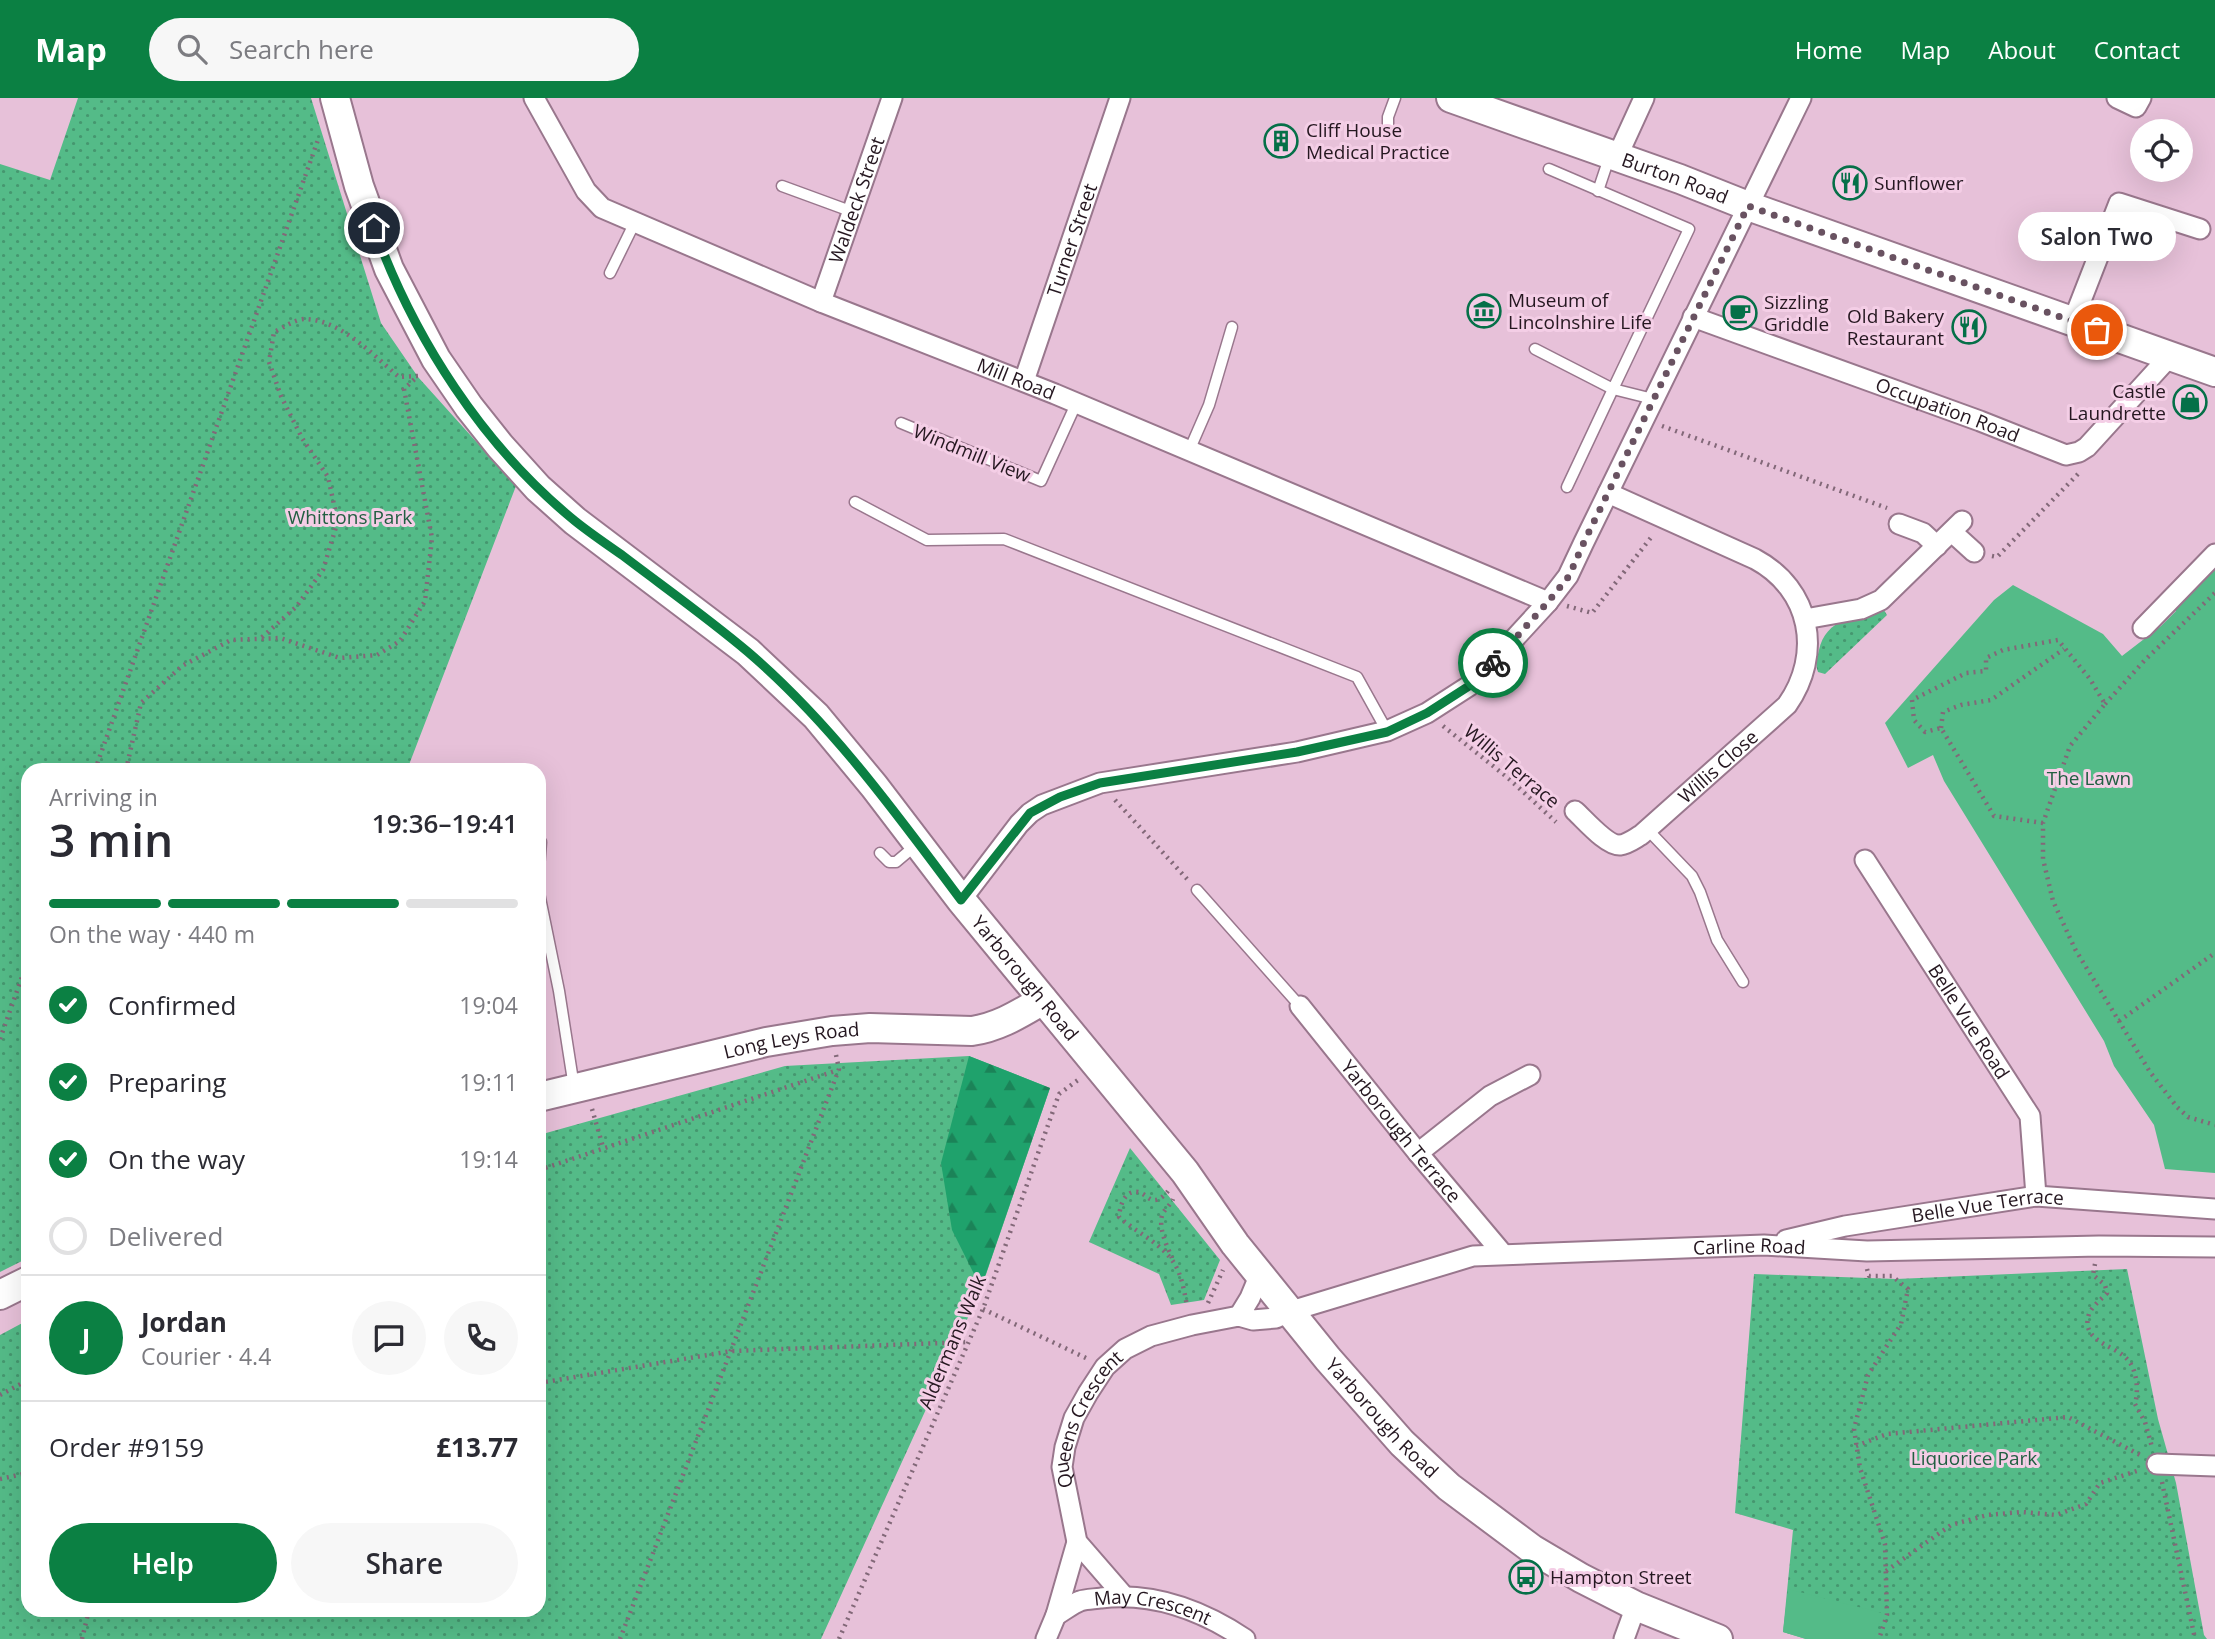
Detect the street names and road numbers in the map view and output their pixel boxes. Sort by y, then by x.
street label: Waldeck Street [822,133,891,267]
street label: Burton Road [1618,146,1732,210]
street label: Turner Street [1041,180,1103,300]
street label: Mill Road [973,352,1059,406]
street label: Occupation Road [1872,371,2024,448]
street label: Windmill View [910,418,1035,488]
street label: Willis Terrace [1459,718,1565,814]
street label: Willis Close [1673,724,1764,809]
street label: Yarborough Road [966,910,1085,1046]
street label: Belle Vue Road [1922,959,2016,1084]
street label: Long Leys Road [721,1016,860,1065]
street label: Yarborough Terrace [1335,1054,1467,1208]
street label: Belle Vue Terrace [1910,1183,2065,1228]
street label: Carline Road [1693,1232,1806,1261]
street label: Aldermans Walk [912,1271,992,1413]
street label: Queens Crescent [1048,1344,1128,1490]
street label: Yarborough Road [1320,1352,1444,1484]
street label: May Crescent [1093,1584,1216,1631]

